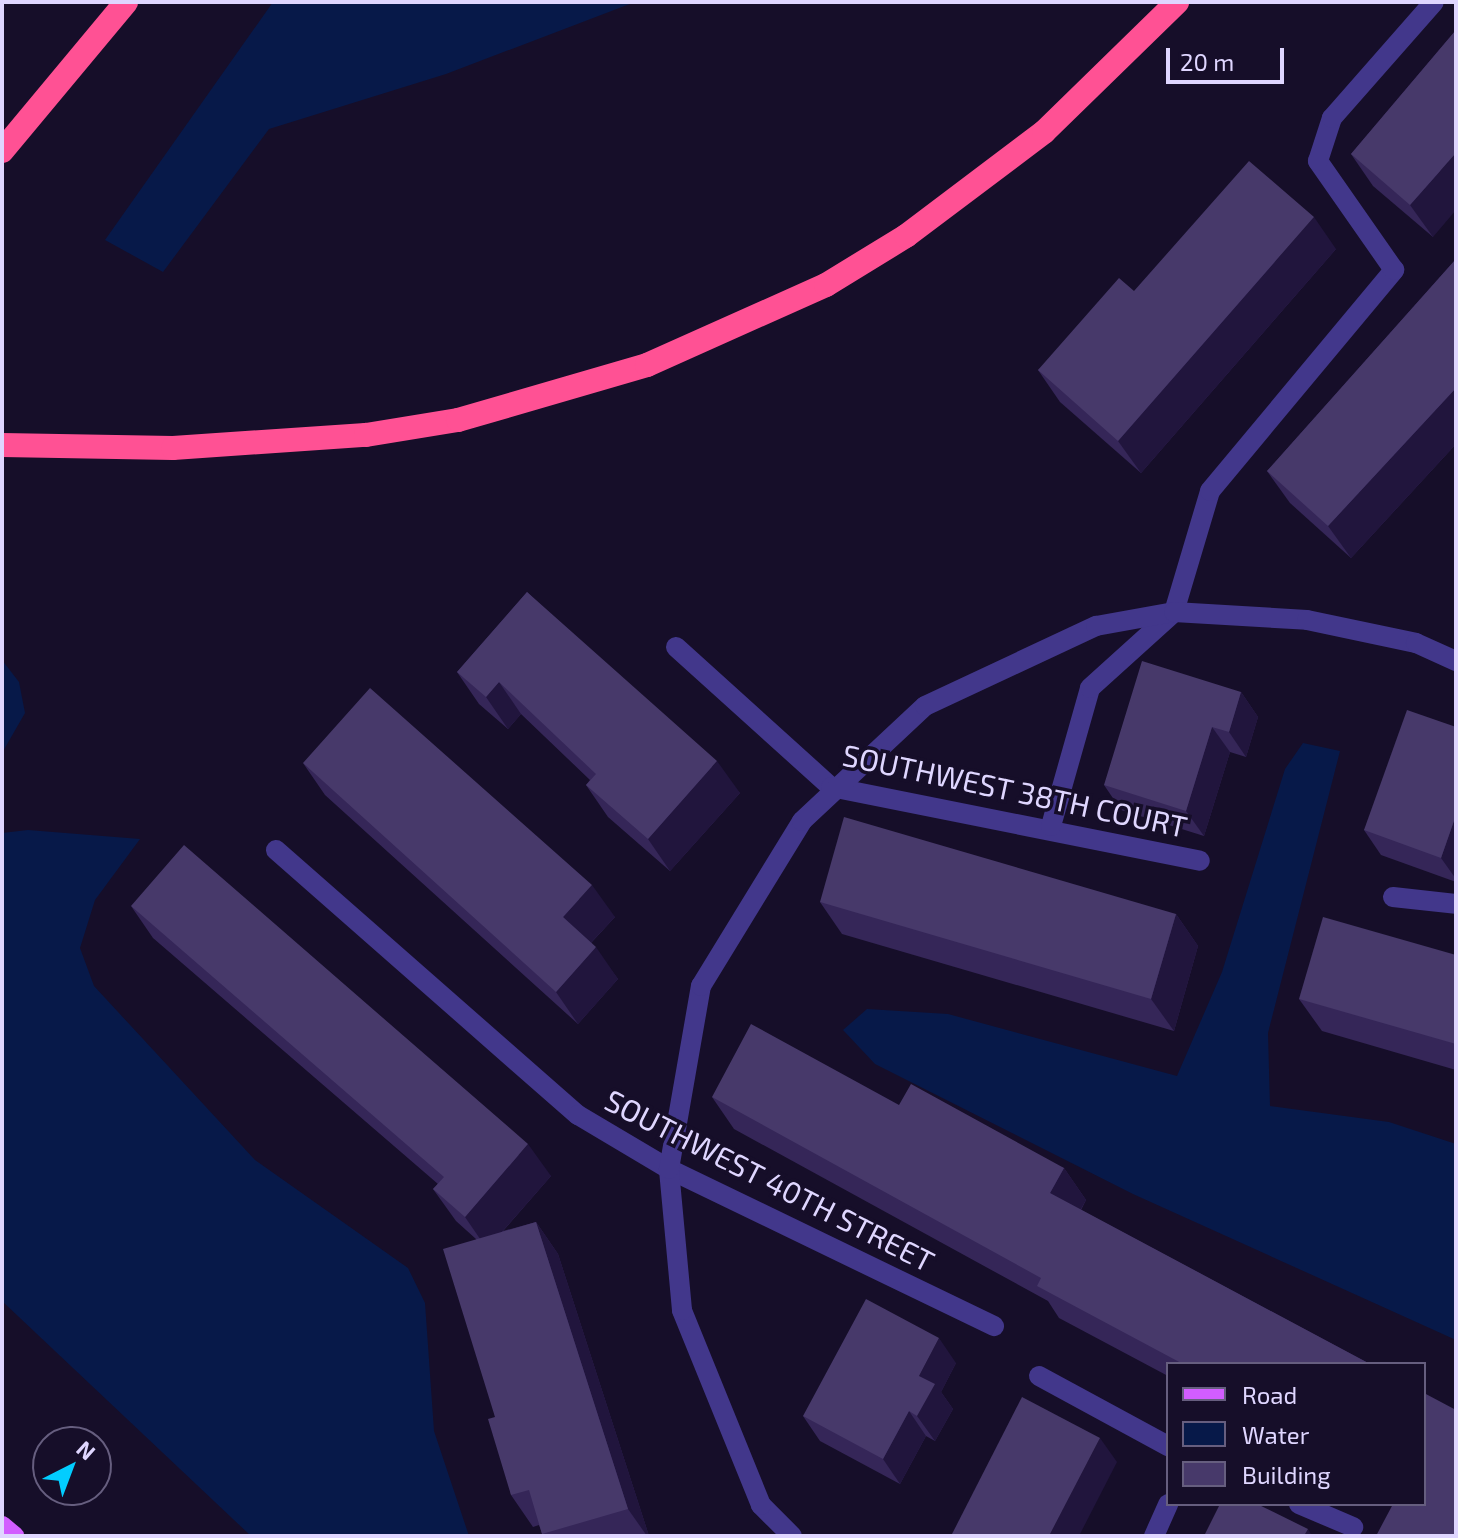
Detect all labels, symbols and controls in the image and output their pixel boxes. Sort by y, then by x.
scale bar [1170,32,1288,82]
text: 20 m [1180,47,1234,76]
street label: SOUTHWEST 38TH COURT [839,736,1191,844]
street label: SOUTHWEST 40TH STREET [599,1081,941,1279]
legend [1166,1362,1426,1506]
text: Road [1242,1380,1297,1409]
text: Water [1242,1420,1309,1449]
north arrow [32,1426,112,1506]
text: N [72,1435,101,1465]
text: Building [1242,1460,1331,1489]

